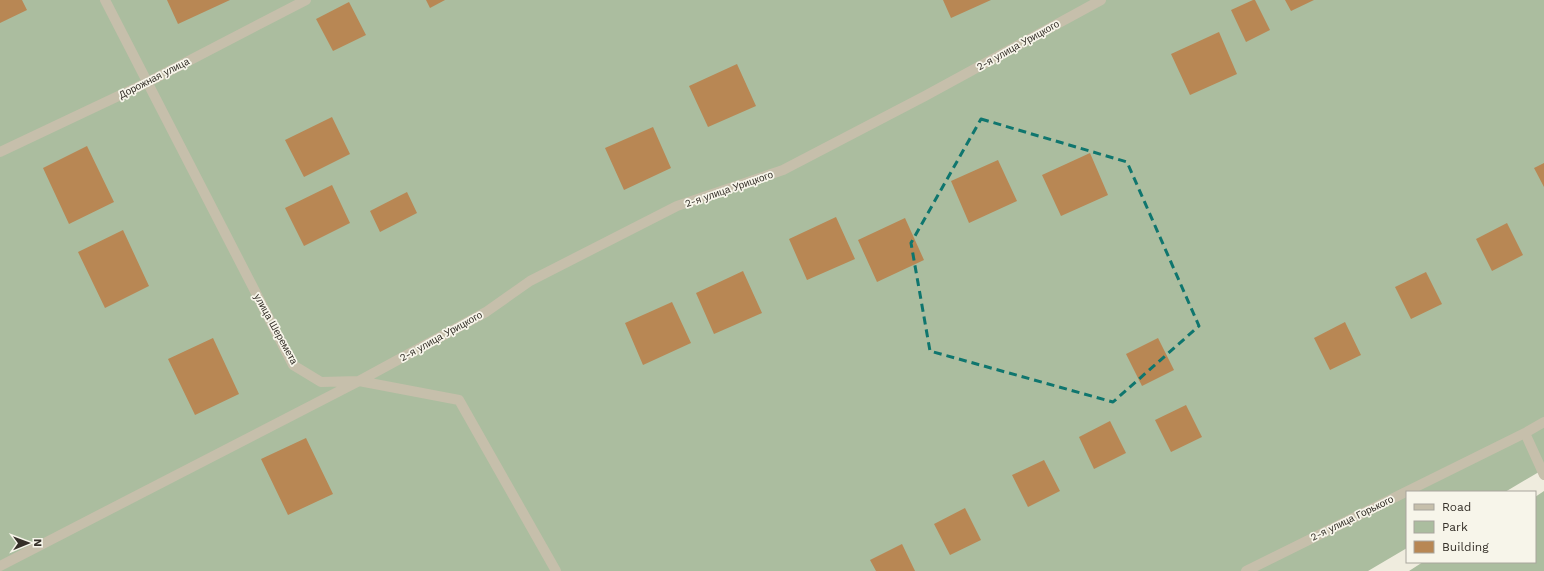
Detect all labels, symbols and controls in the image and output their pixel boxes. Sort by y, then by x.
street label: 2-я улица Урицкого [975,18,1061,72]
street label: Дорожная улица [117,55,191,101]
street label: 2-я улица Урицкого [684,169,775,209]
street label: улица Шеремета [252,292,300,367]
street label: 2-я улица Урицкого [398,309,484,363]
legend [1406,491,1536,563]
street label: 2-я улица Горького [1309,493,1396,543]
text: Road [1442,500,1471,514]
text: Park [1442,520,1468,534]
north arrow [8,523,48,563]
text: N [31,539,44,547]
text: Building [1442,540,1489,554]

